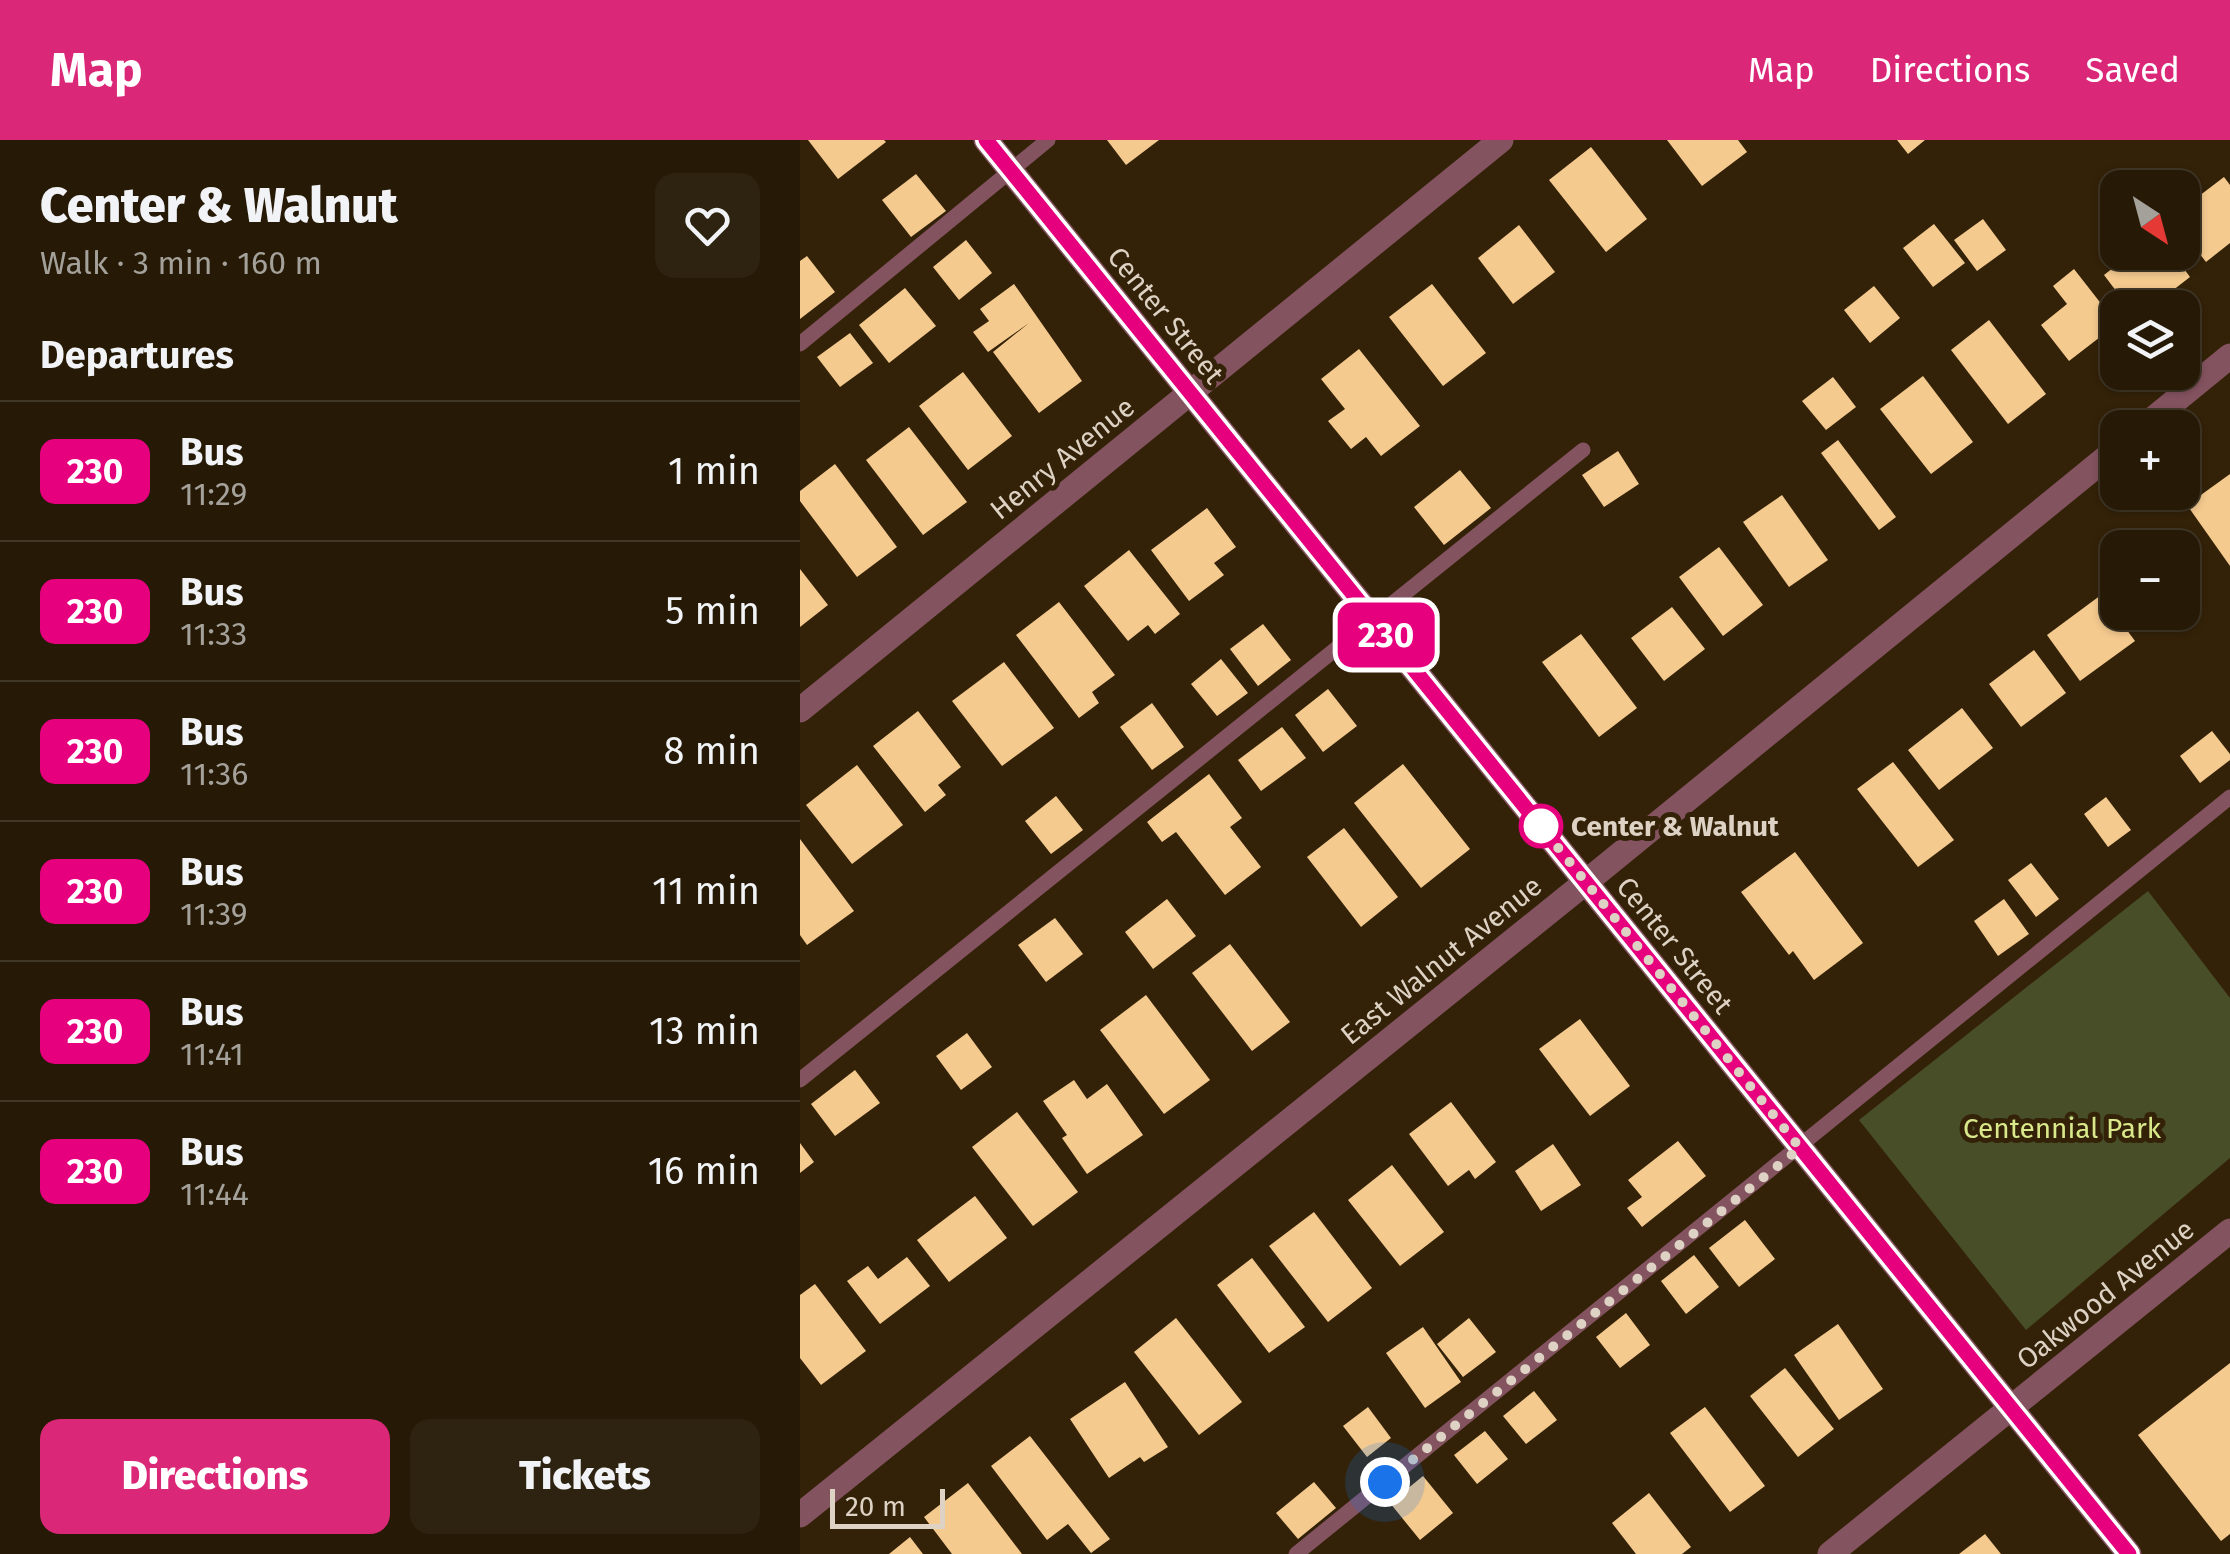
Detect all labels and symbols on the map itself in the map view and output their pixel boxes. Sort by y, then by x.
north arrow [2100,170,2200,270]
street label: Center Street [1101,240,1231,391]
street label: Henry Avenue [984,390,1141,526]
line badge: 230 [1328,602,1444,668]
marker: Center & Walnut [1520,805,1562,847]
place label: Center & Walnut [1571,810,1780,843]
street label: East Walnut Avenue [1334,869,1548,1052]
street label: Center Street [1610,870,1740,1021]
park label: Centennial Park [1963,1112,2162,1145]
street label: Oakwood Avenue [2010,1213,2201,1376]
your location [1360,1457,1410,1507]
scale bar [830,1484,945,1528]

